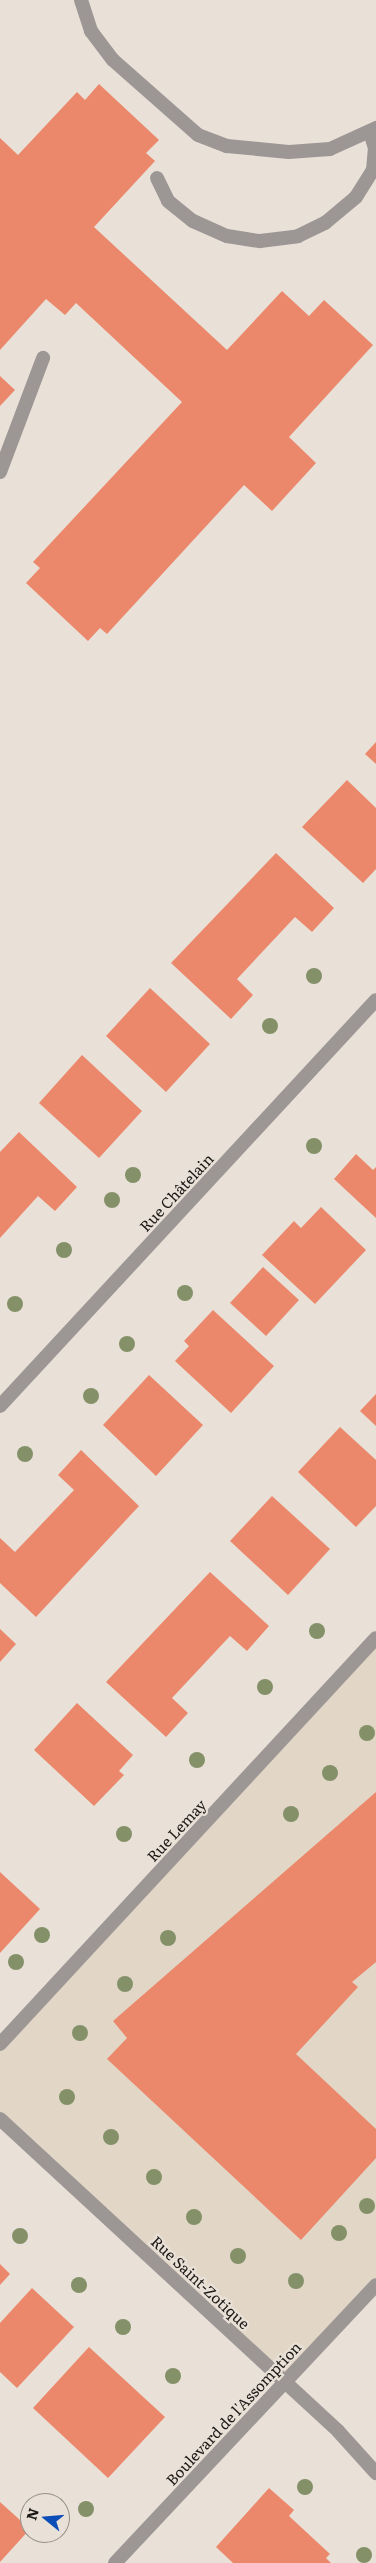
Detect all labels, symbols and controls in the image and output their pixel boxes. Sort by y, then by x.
street label: Rue Châtelain [135,1149,217,1235]
street label: Rue Lemay [143,1795,209,1865]
street label: Rue Saint-Zotique [148,2232,254,2332]
street label: Boulevard de l'Assomption [162,2338,304,2488]
north arrow [20,2493,70,2543]
text: N [20,2505,43,2522]

